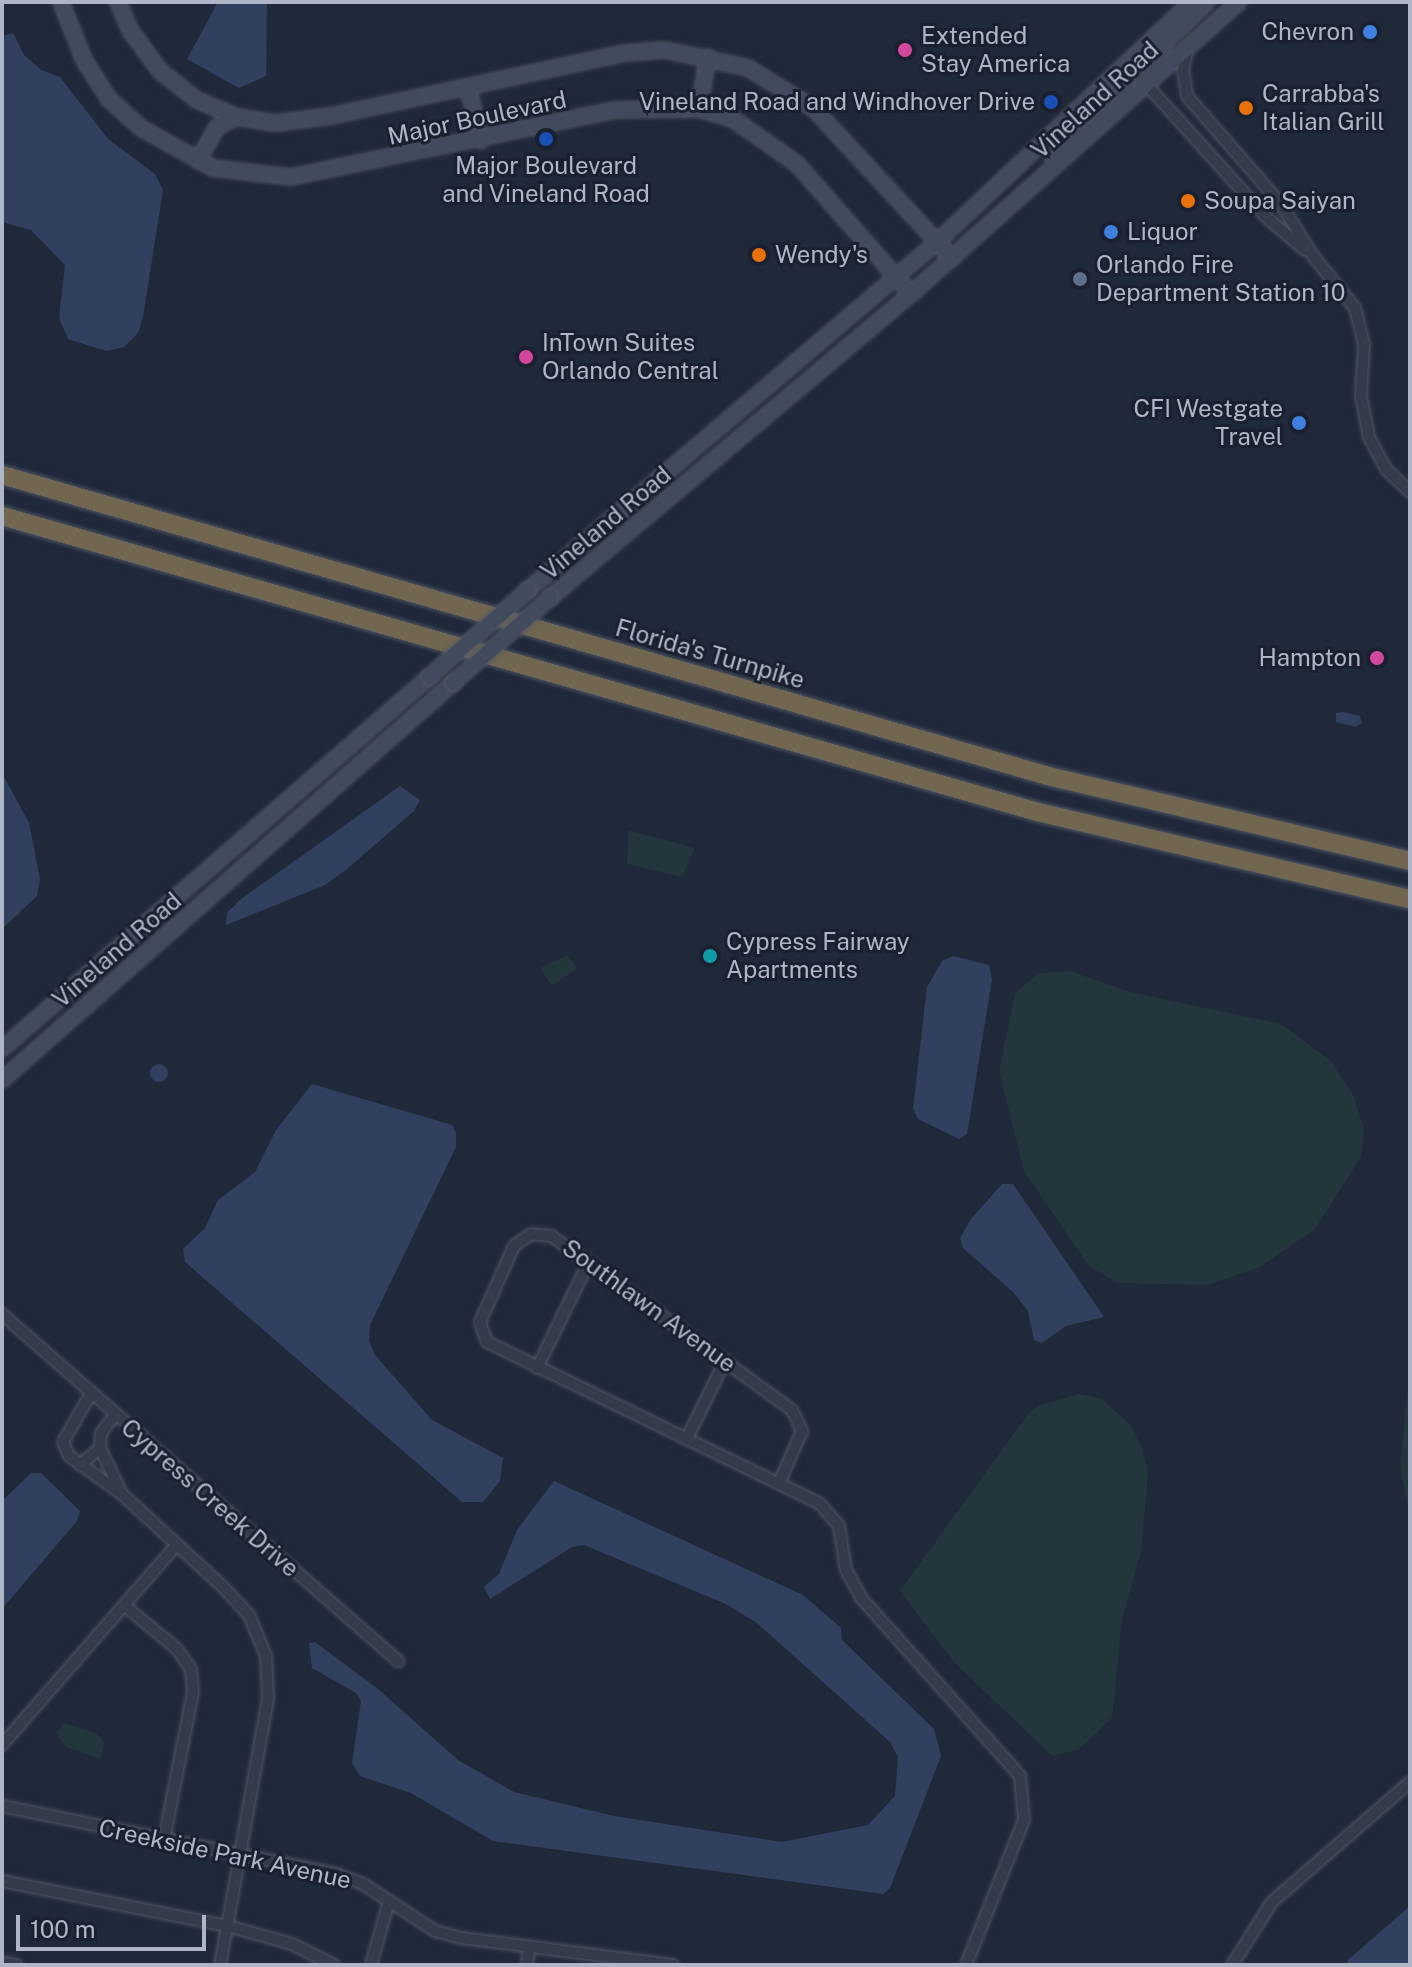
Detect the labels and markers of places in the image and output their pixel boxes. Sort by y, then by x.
place label: Chevron [1262,18,1354,46]
place label: Extended Stay America [921,22,1070,78]
marker: Chevron [1361,23,1379,41]
marker: Extended Stay America [896,41,914,59]
place label: Carrabba's Italian Grill [1262,80,1384,136]
place label: Vineland Road and Windhover Drive [638,88,1035,116]
marker: Vineland Road and Windhover Drive [1042,93,1060,111]
marker: Carrabba's Italian Grill [1237,99,1255,117]
marker: Major Boulevard and Vineland Road [537,130,555,148]
place label: Major Boulevard and Vineland Road [442,152,650,208]
place label: Soupa Saiyan [1204,187,1356,215]
marker: Soupa Saiyan [1179,192,1197,210]
place label: Liquor [1127,218,1198,246]
marker: Liquor [1102,223,1120,241]
place label: Wendy's [775,241,868,269]
marker: Wendy's [750,246,768,264]
place label: Orlando Fire Department Station 10 [1096,251,1345,307]
marker: Orlando Fire Department Station 10 [1071,270,1089,288]
place label: InTown Suites Orlando Central [542,329,719,385]
marker: InTown Suites Orlando Central [517,348,535,366]
place label: CFI Westgate Travel [1133,395,1283,451]
marker: CFI Westgate Travel [1290,414,1308,432]
place label: Hampton [1258,644,1361,672]
marker: Hampton [1368,649,1386,667]
place label: Cypress Fairway Apartments [726,928,910,984]
marker: Cypress Fairway Apartments [701,947,719,965]

